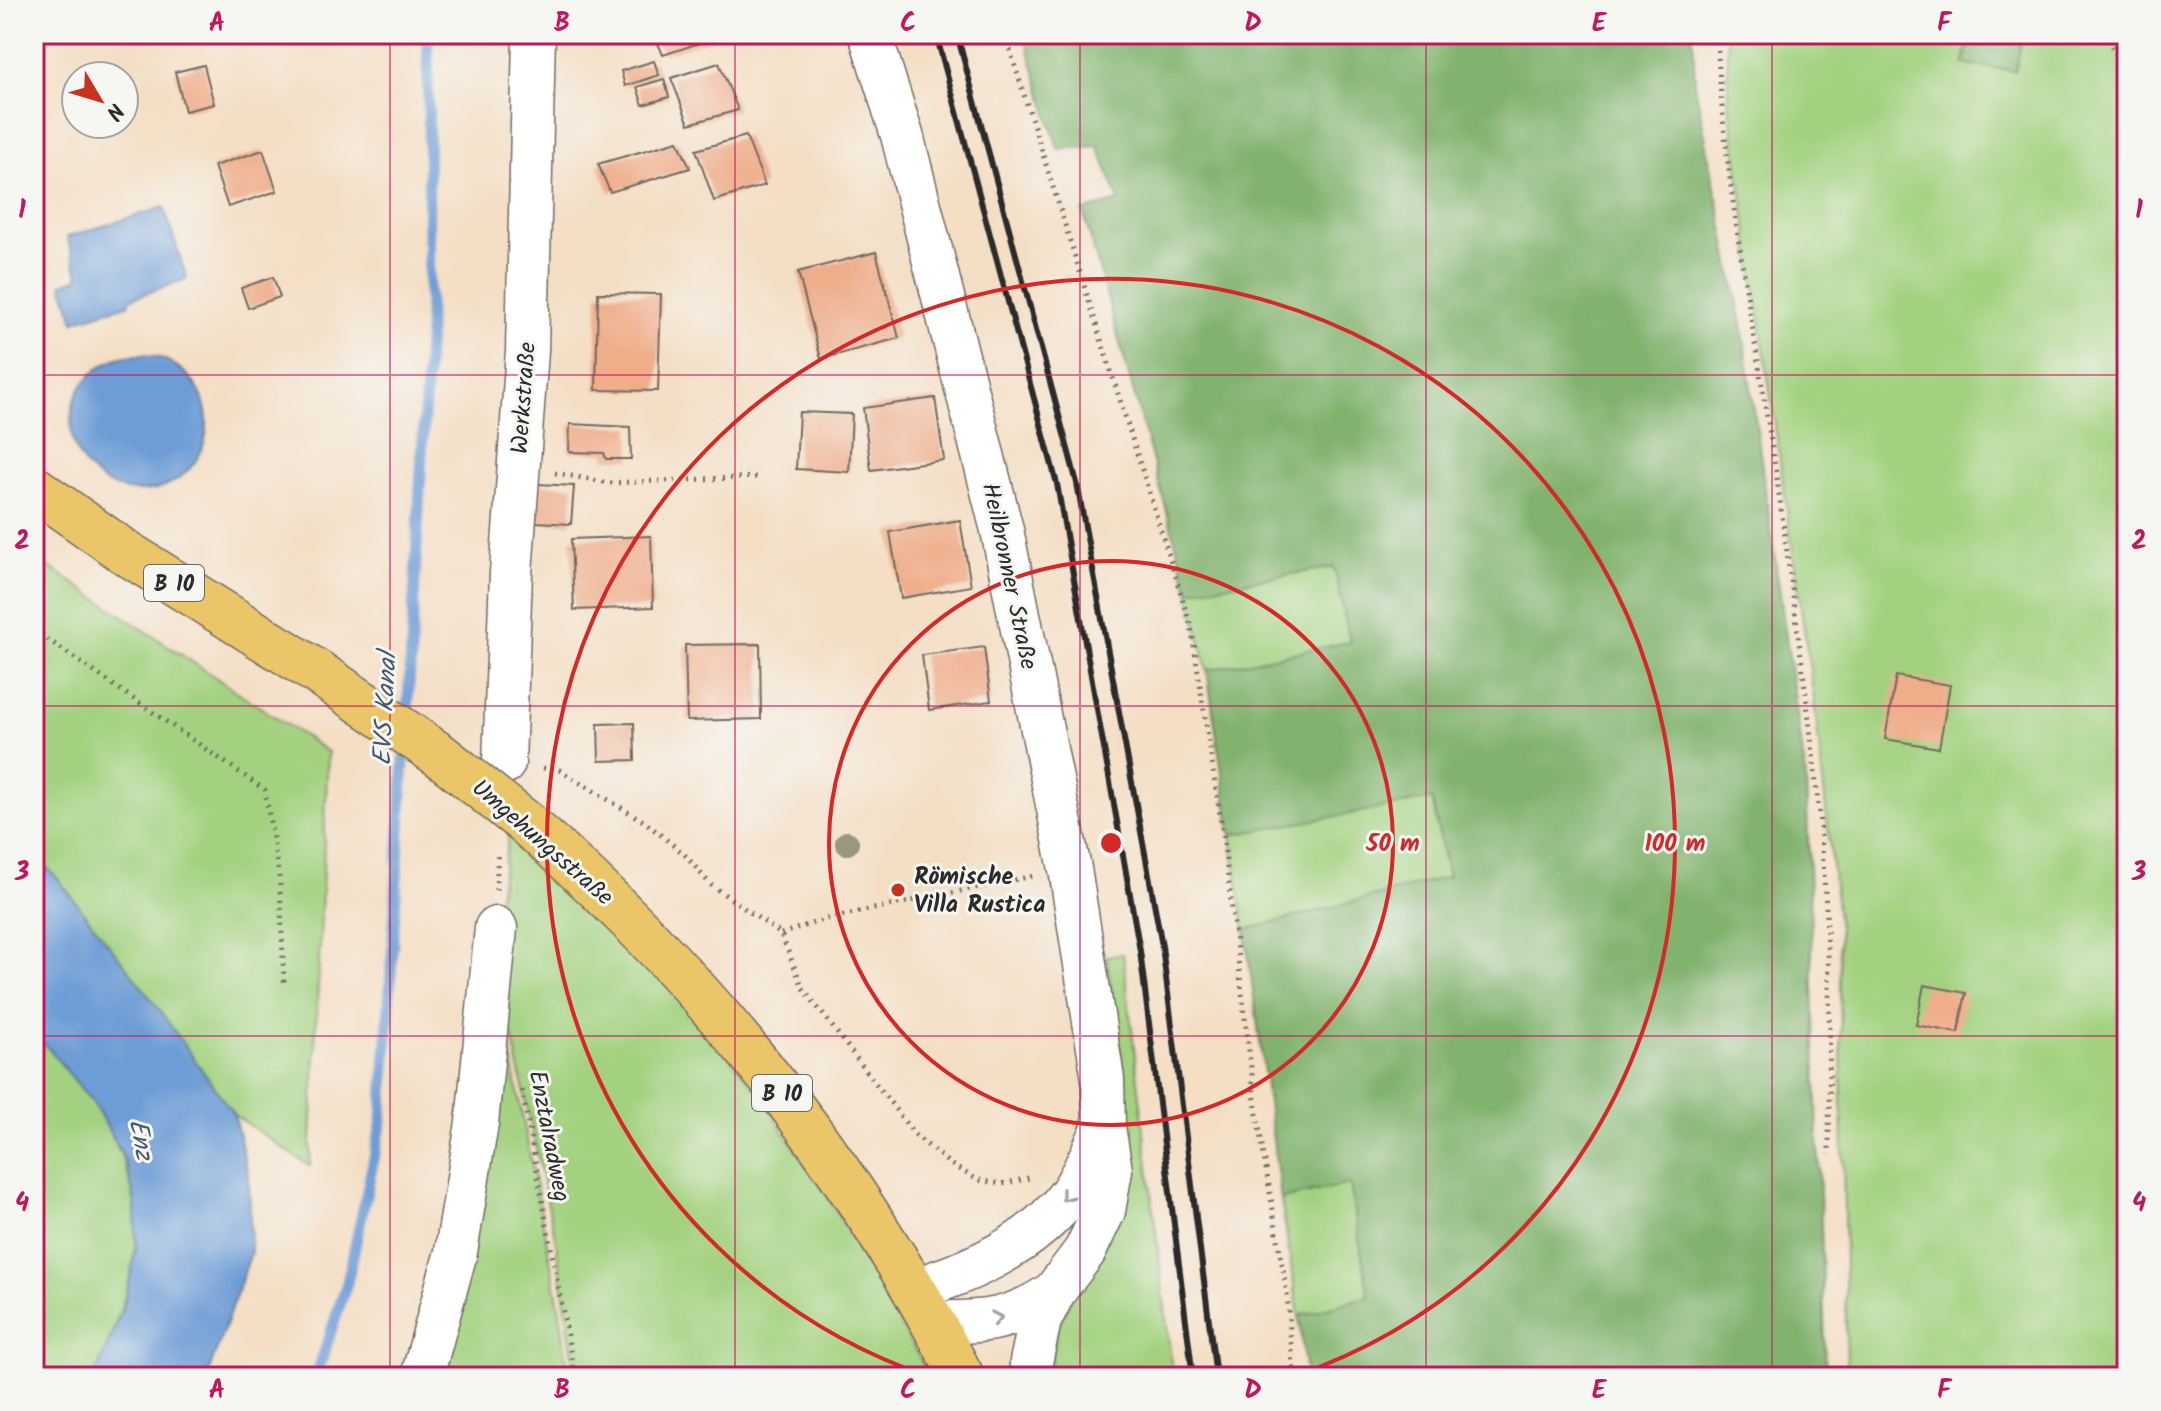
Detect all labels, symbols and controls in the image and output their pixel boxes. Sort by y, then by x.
text: A [209,3,225,45]
text: B [554,3,570,45]
text: C [900,3,916,45]
text: D [1244,3,1262,45]
text: E [1592,3,1608,45]
text: F [1937,3,1953,45]
north arrow [60,60,140,140]
text: N [96,95,132,127]
text: 1 [18,190,26,232]
text: 1 [2135,190,2143,232]
street label: Werkstraße [501,341,548,455]
street label: Heilbronner Straße [970,479,1047,673]
text: 2 [14,521,30,563]
text: 2 [2131,521,2147,563]
road number: B 10 [144,565,204,601]
water label: EVS Kanal [362,647,410,767]
street label: Umgehungsstraße [462,770,622,916]
text: 50 m [1365,825,1420,864]
text: 100 m [1645,825,1705,864]
centre of rings [1097,829,1125,857]
text: 3 [14,852,29,894]
text: 3 [2131,852,2146,894]
place label: Römische Villa Rustica [914,858,1046,925]
marker: Römische Villa Rustica [889,881,907,899]
street label: Enztalradweg [517,1067,580,1205]
road number: B 10 [752,1075,812,1111]
water label: Enz [116,1116,165,1165]
text: 4 [15,1183,29,1225]
text: 4 [2132,1183,2146,1225]
one-way arrow [1062,1187,1076,1202]
one-way arrow [990,1310,1003,1327]
text: A [209,1370,225,1411]
text: B [554,1370,570,1411]
text: C [900,1370,916,1411]
text: D [1244,1370,1262,1411]
text: E [1592,1370,1608,1411]
text: F [1937,1370,1953,1411]

